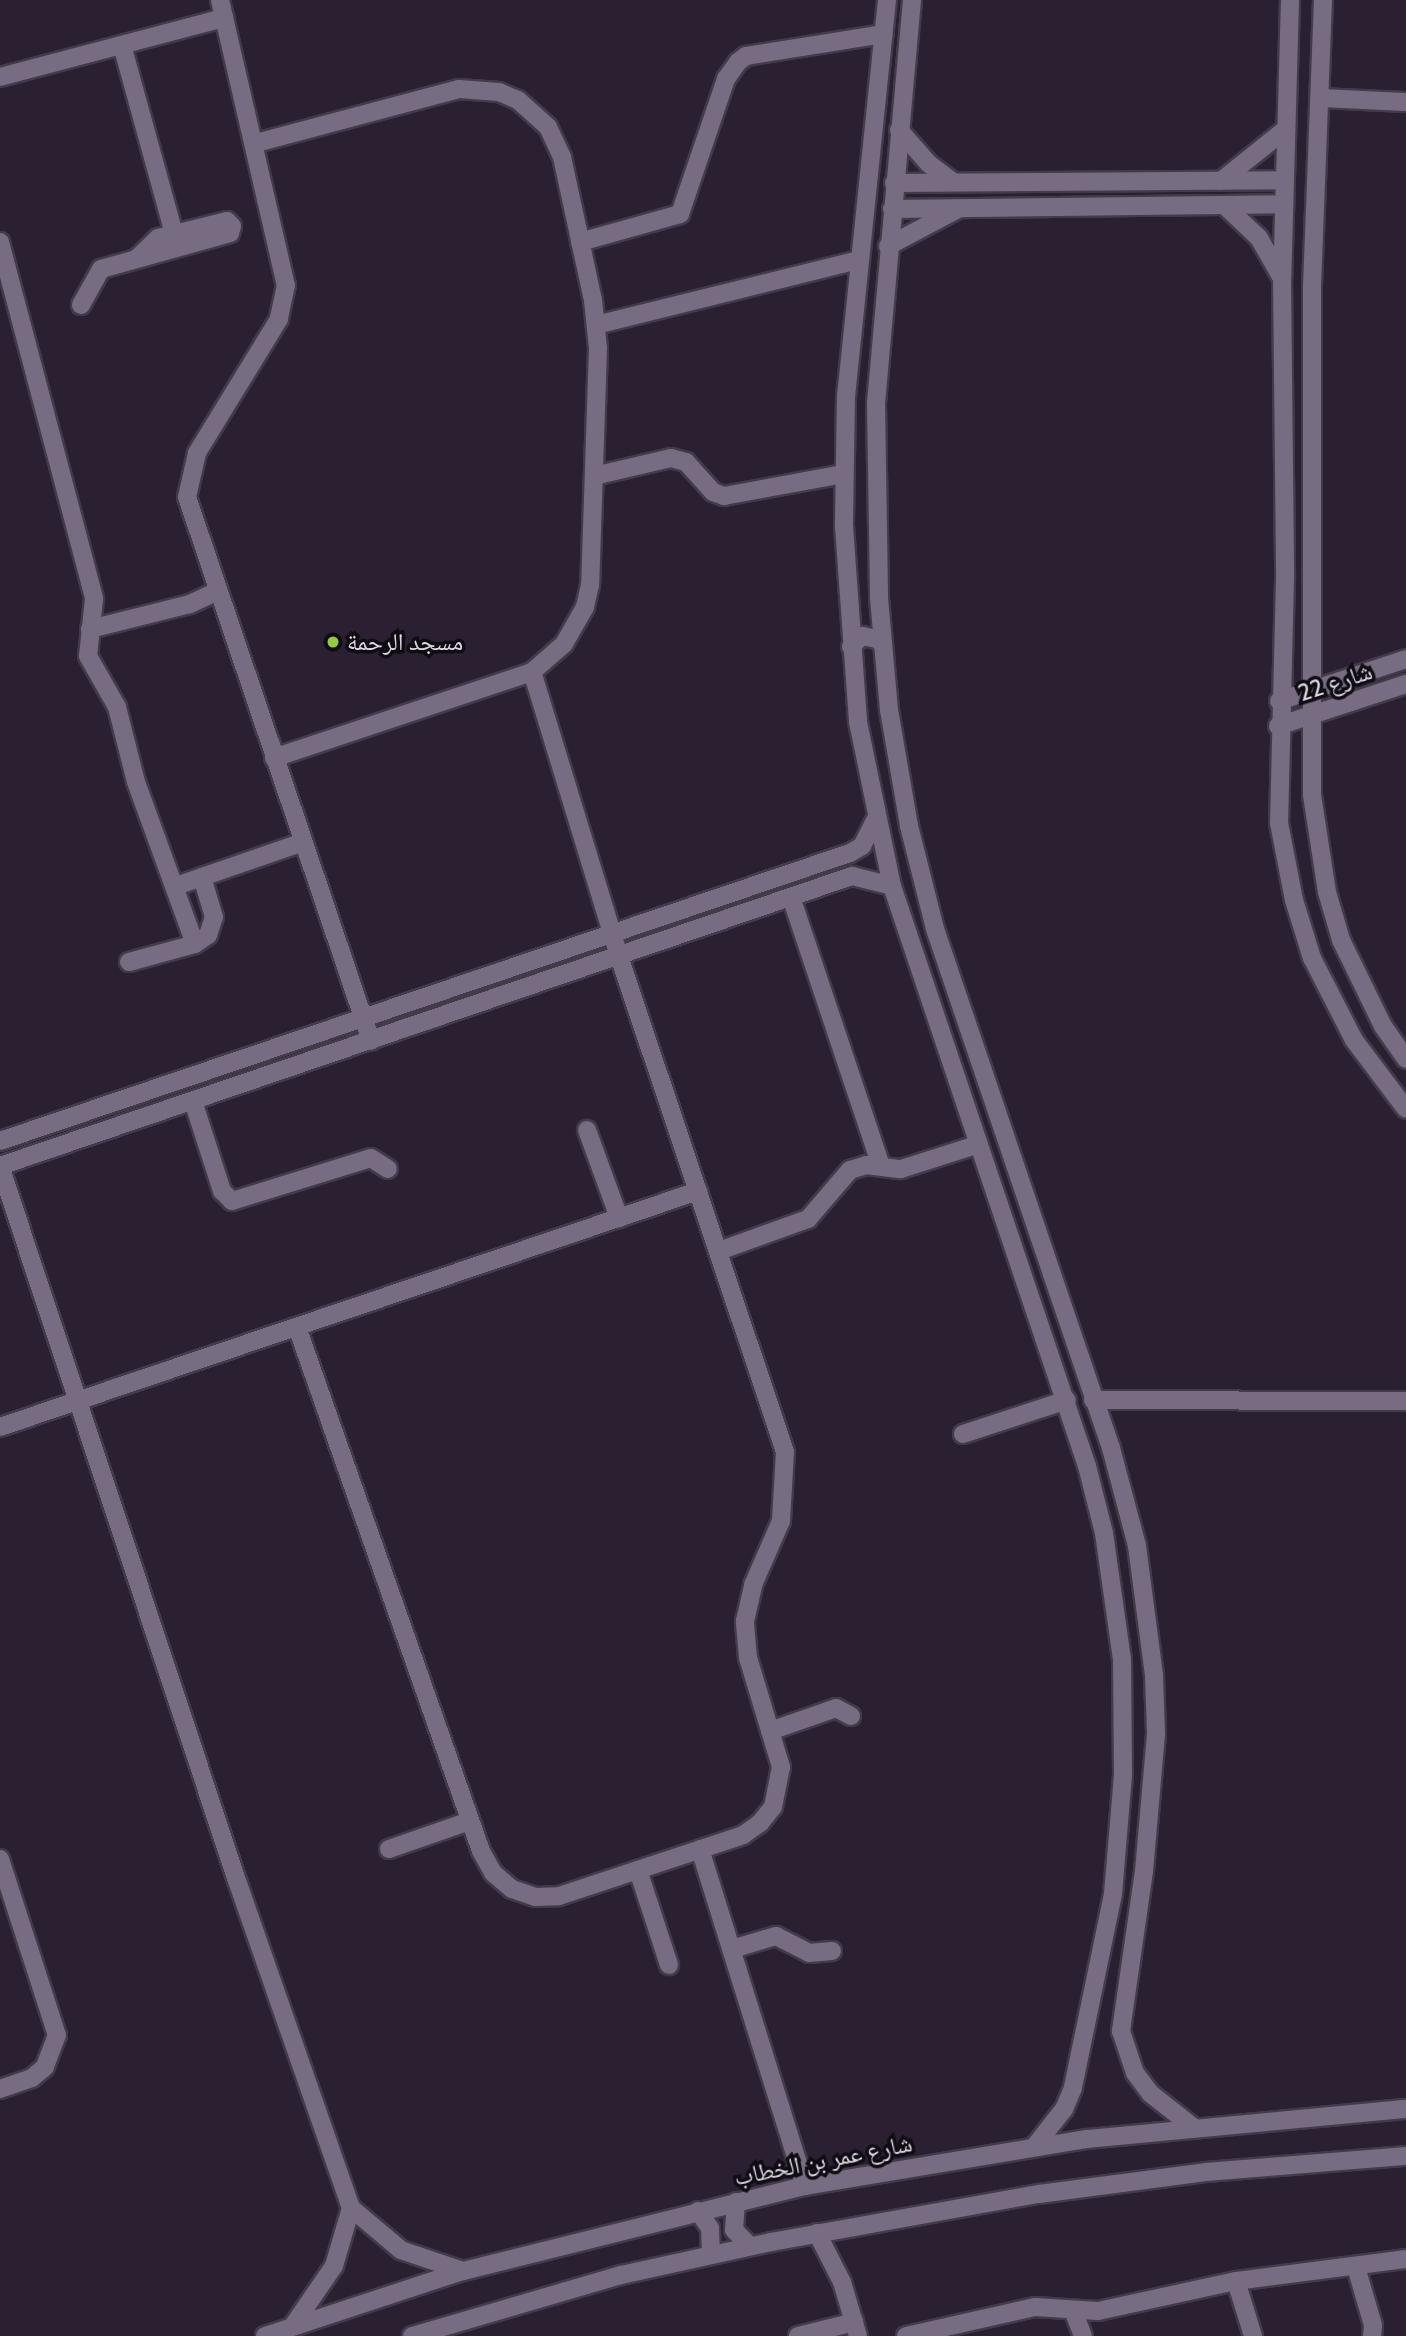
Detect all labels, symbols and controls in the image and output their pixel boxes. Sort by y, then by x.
place label: مسجد الرحمة [347,628,463,656]
marker: مسجد الرحمة [325,634,341,650]
street label: شارع 22 [1294,657,1376,707]
street label: شارع عمر بن الخطاب [732,2129,914,2191]

